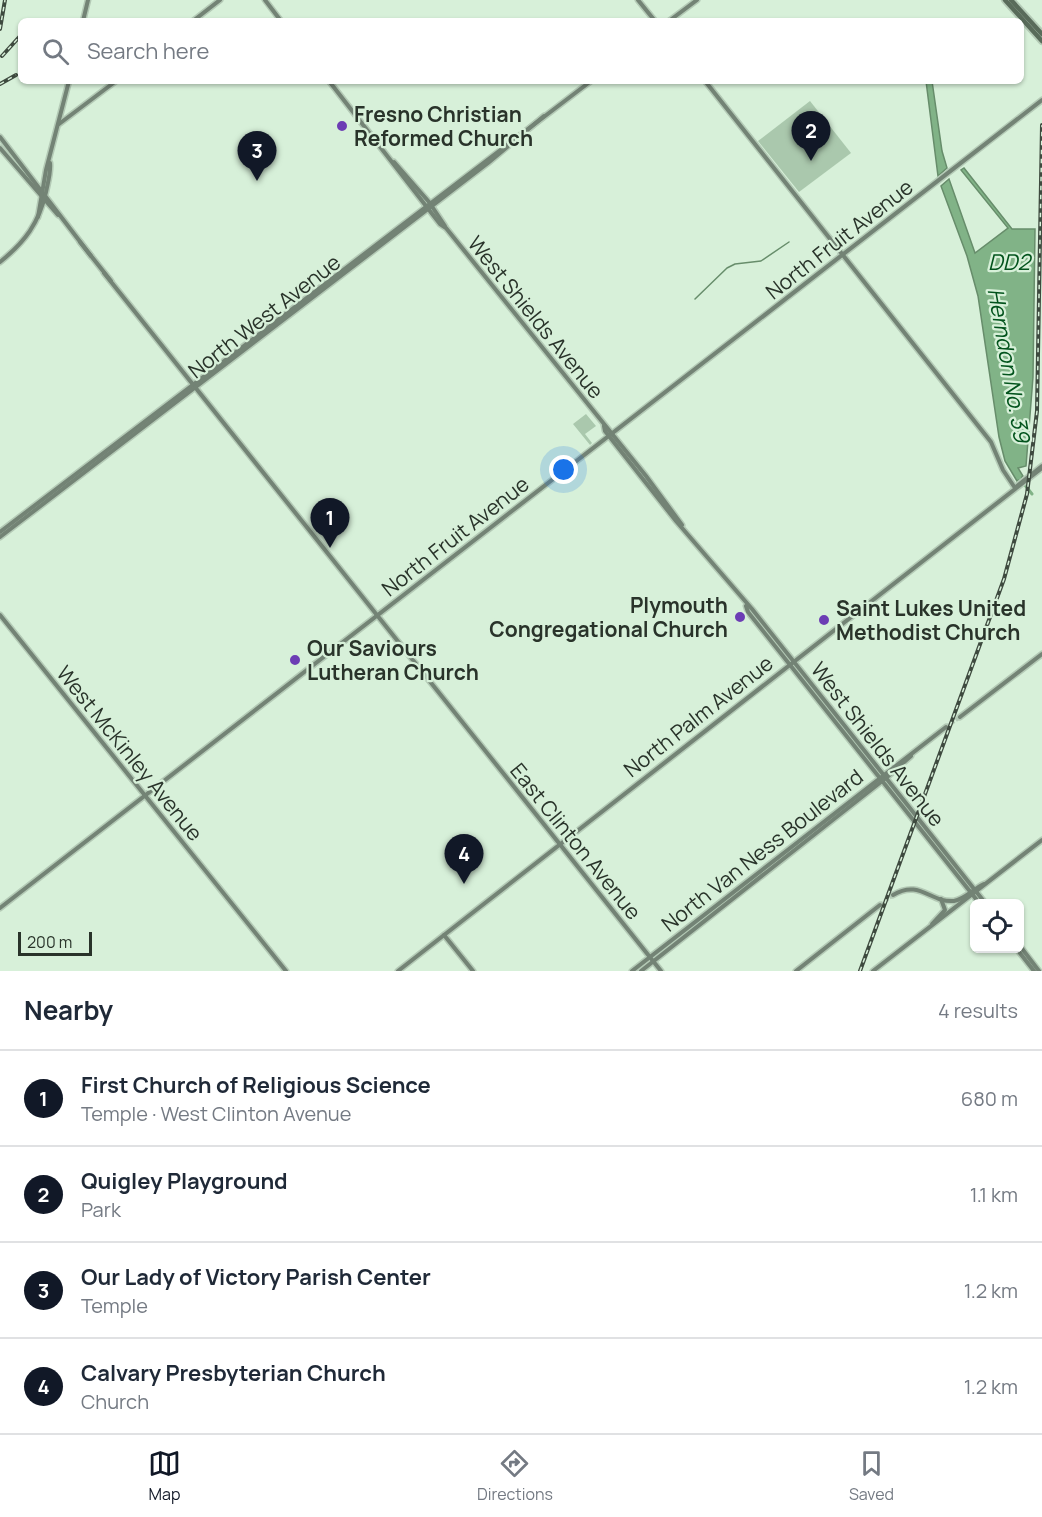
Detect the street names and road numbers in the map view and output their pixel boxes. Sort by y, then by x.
street label: North Fruit Avenue [760,173,918,305]
street label: West Shields Avenue [462,230,610,404]
street label: North West Avenue [182,248,346,384]
street label: North Fruit Avenue [376,470,534,602]
street label: North Palm Avenue [618,649,778,783]
street label: West Shields Avenue [805,656,951,832]
street label: West McKinley Avenue [51,660,209,846]
street label: East Clinton Avenue [504,757,648,925]
street label: North Van Ness Boulevard [655,762,869,938]

